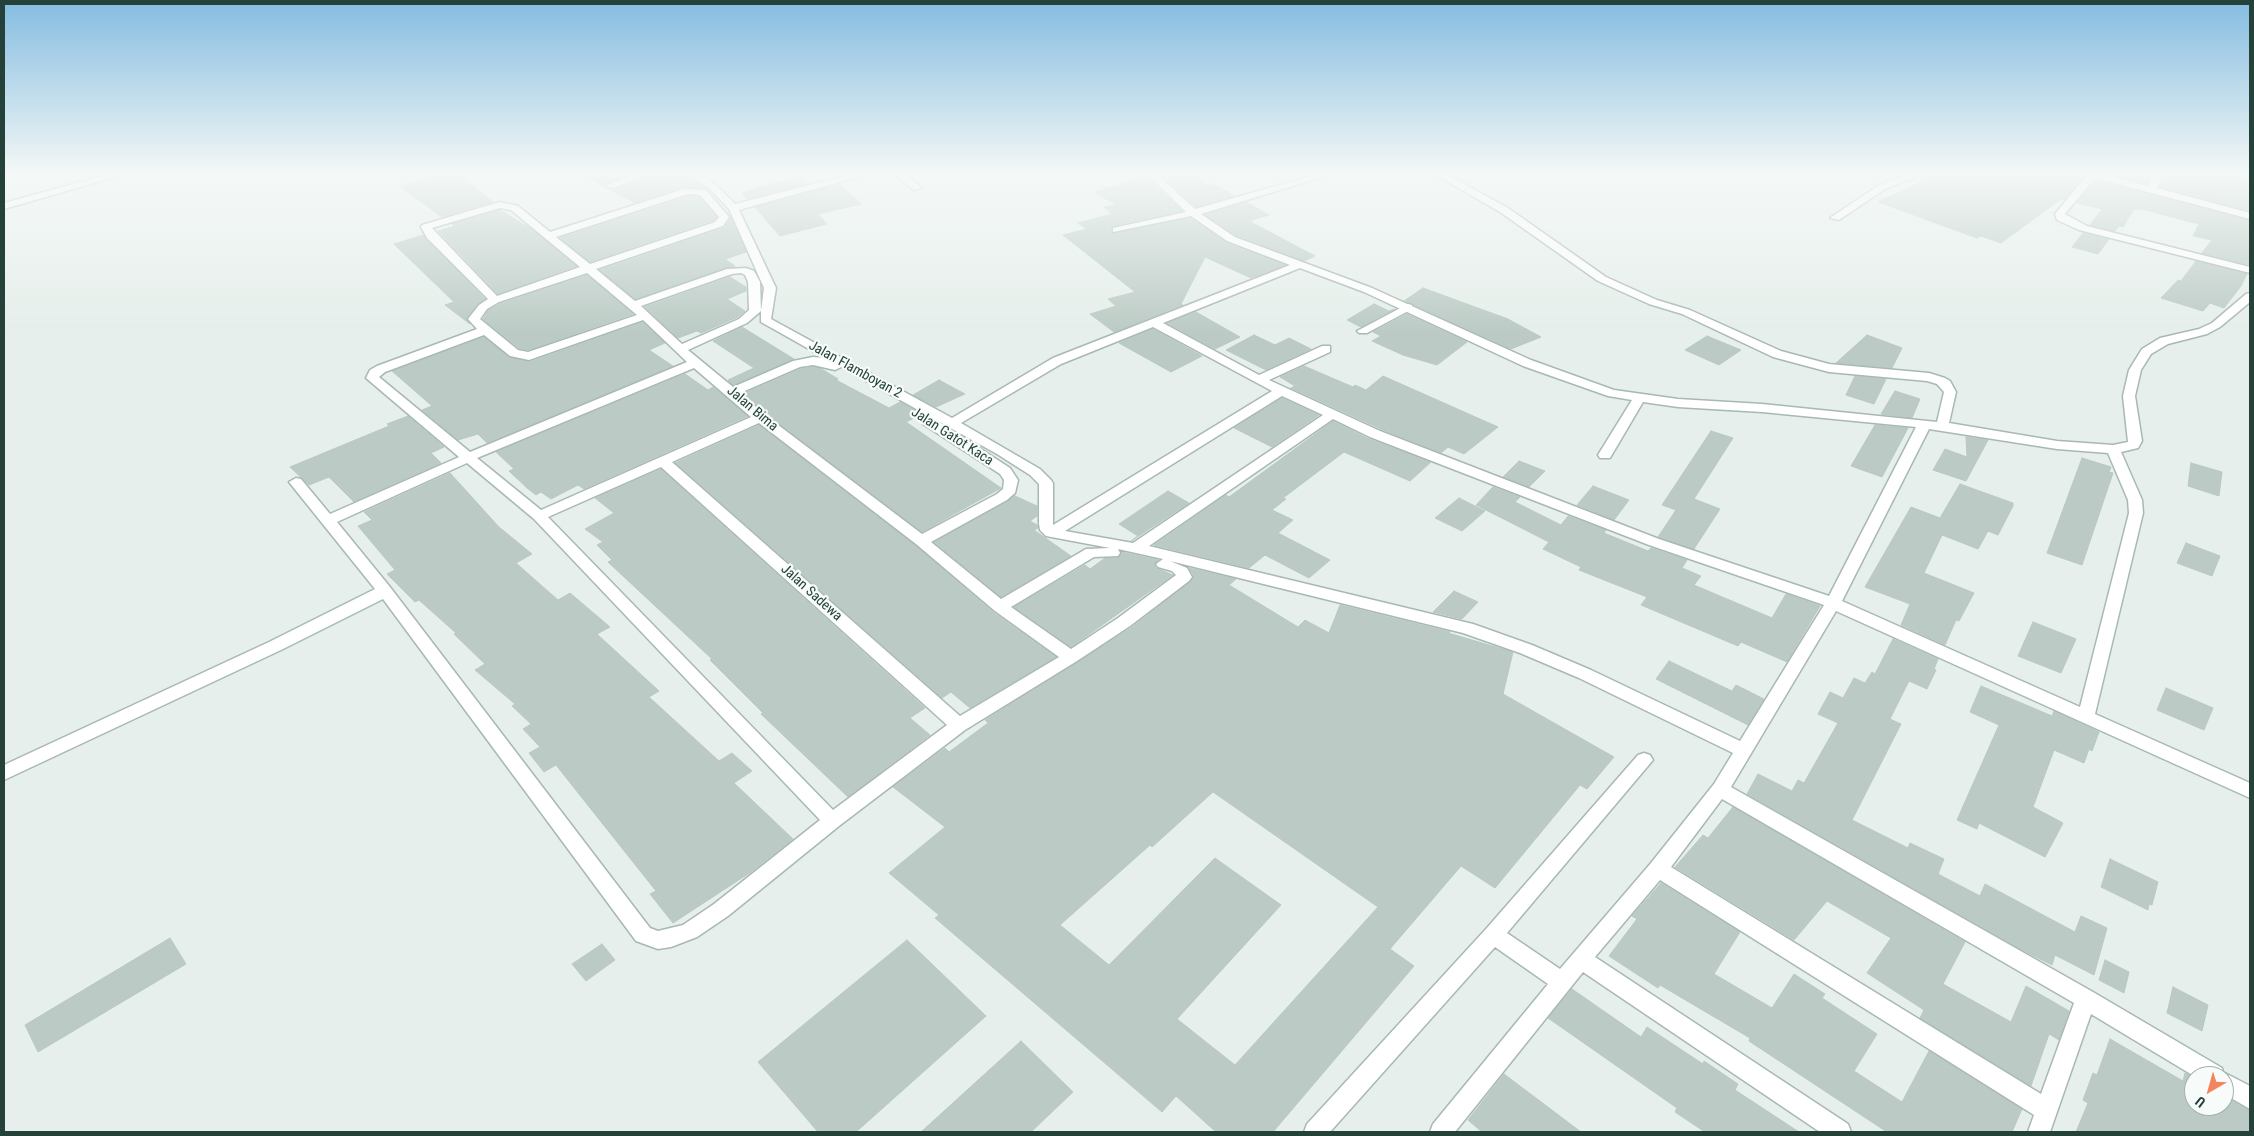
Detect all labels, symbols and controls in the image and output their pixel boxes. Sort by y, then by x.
street label: Jalan Flamboyan 2 [806,338,904,402]
street label: Jalan Bima [723,383,781,435]
street label: Jalan Gatot Kaca [908,404,996,470]
street label: Jalan Sadewa [777,561,845,625]
north arrow [2184,1066,2234,1116]
text: U [2192,1093,2208,1111]

